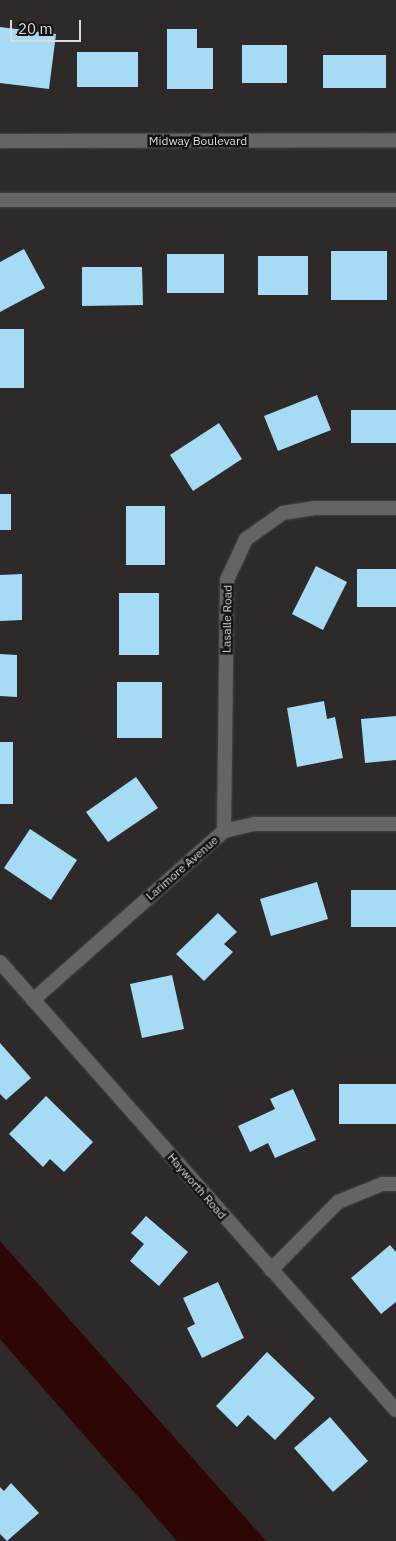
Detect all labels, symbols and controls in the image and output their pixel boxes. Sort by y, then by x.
scale bar [12,10,84,42]
text: 20 m [18,19,53,38]
street label: Midway Boulevard [149,134,247,148]
street label: Lasalle Road [219,585,235,653]
street label: Larimore Avenue [143,833,221,903]
street label: Hayworth Road [164,1150,230,1222]

